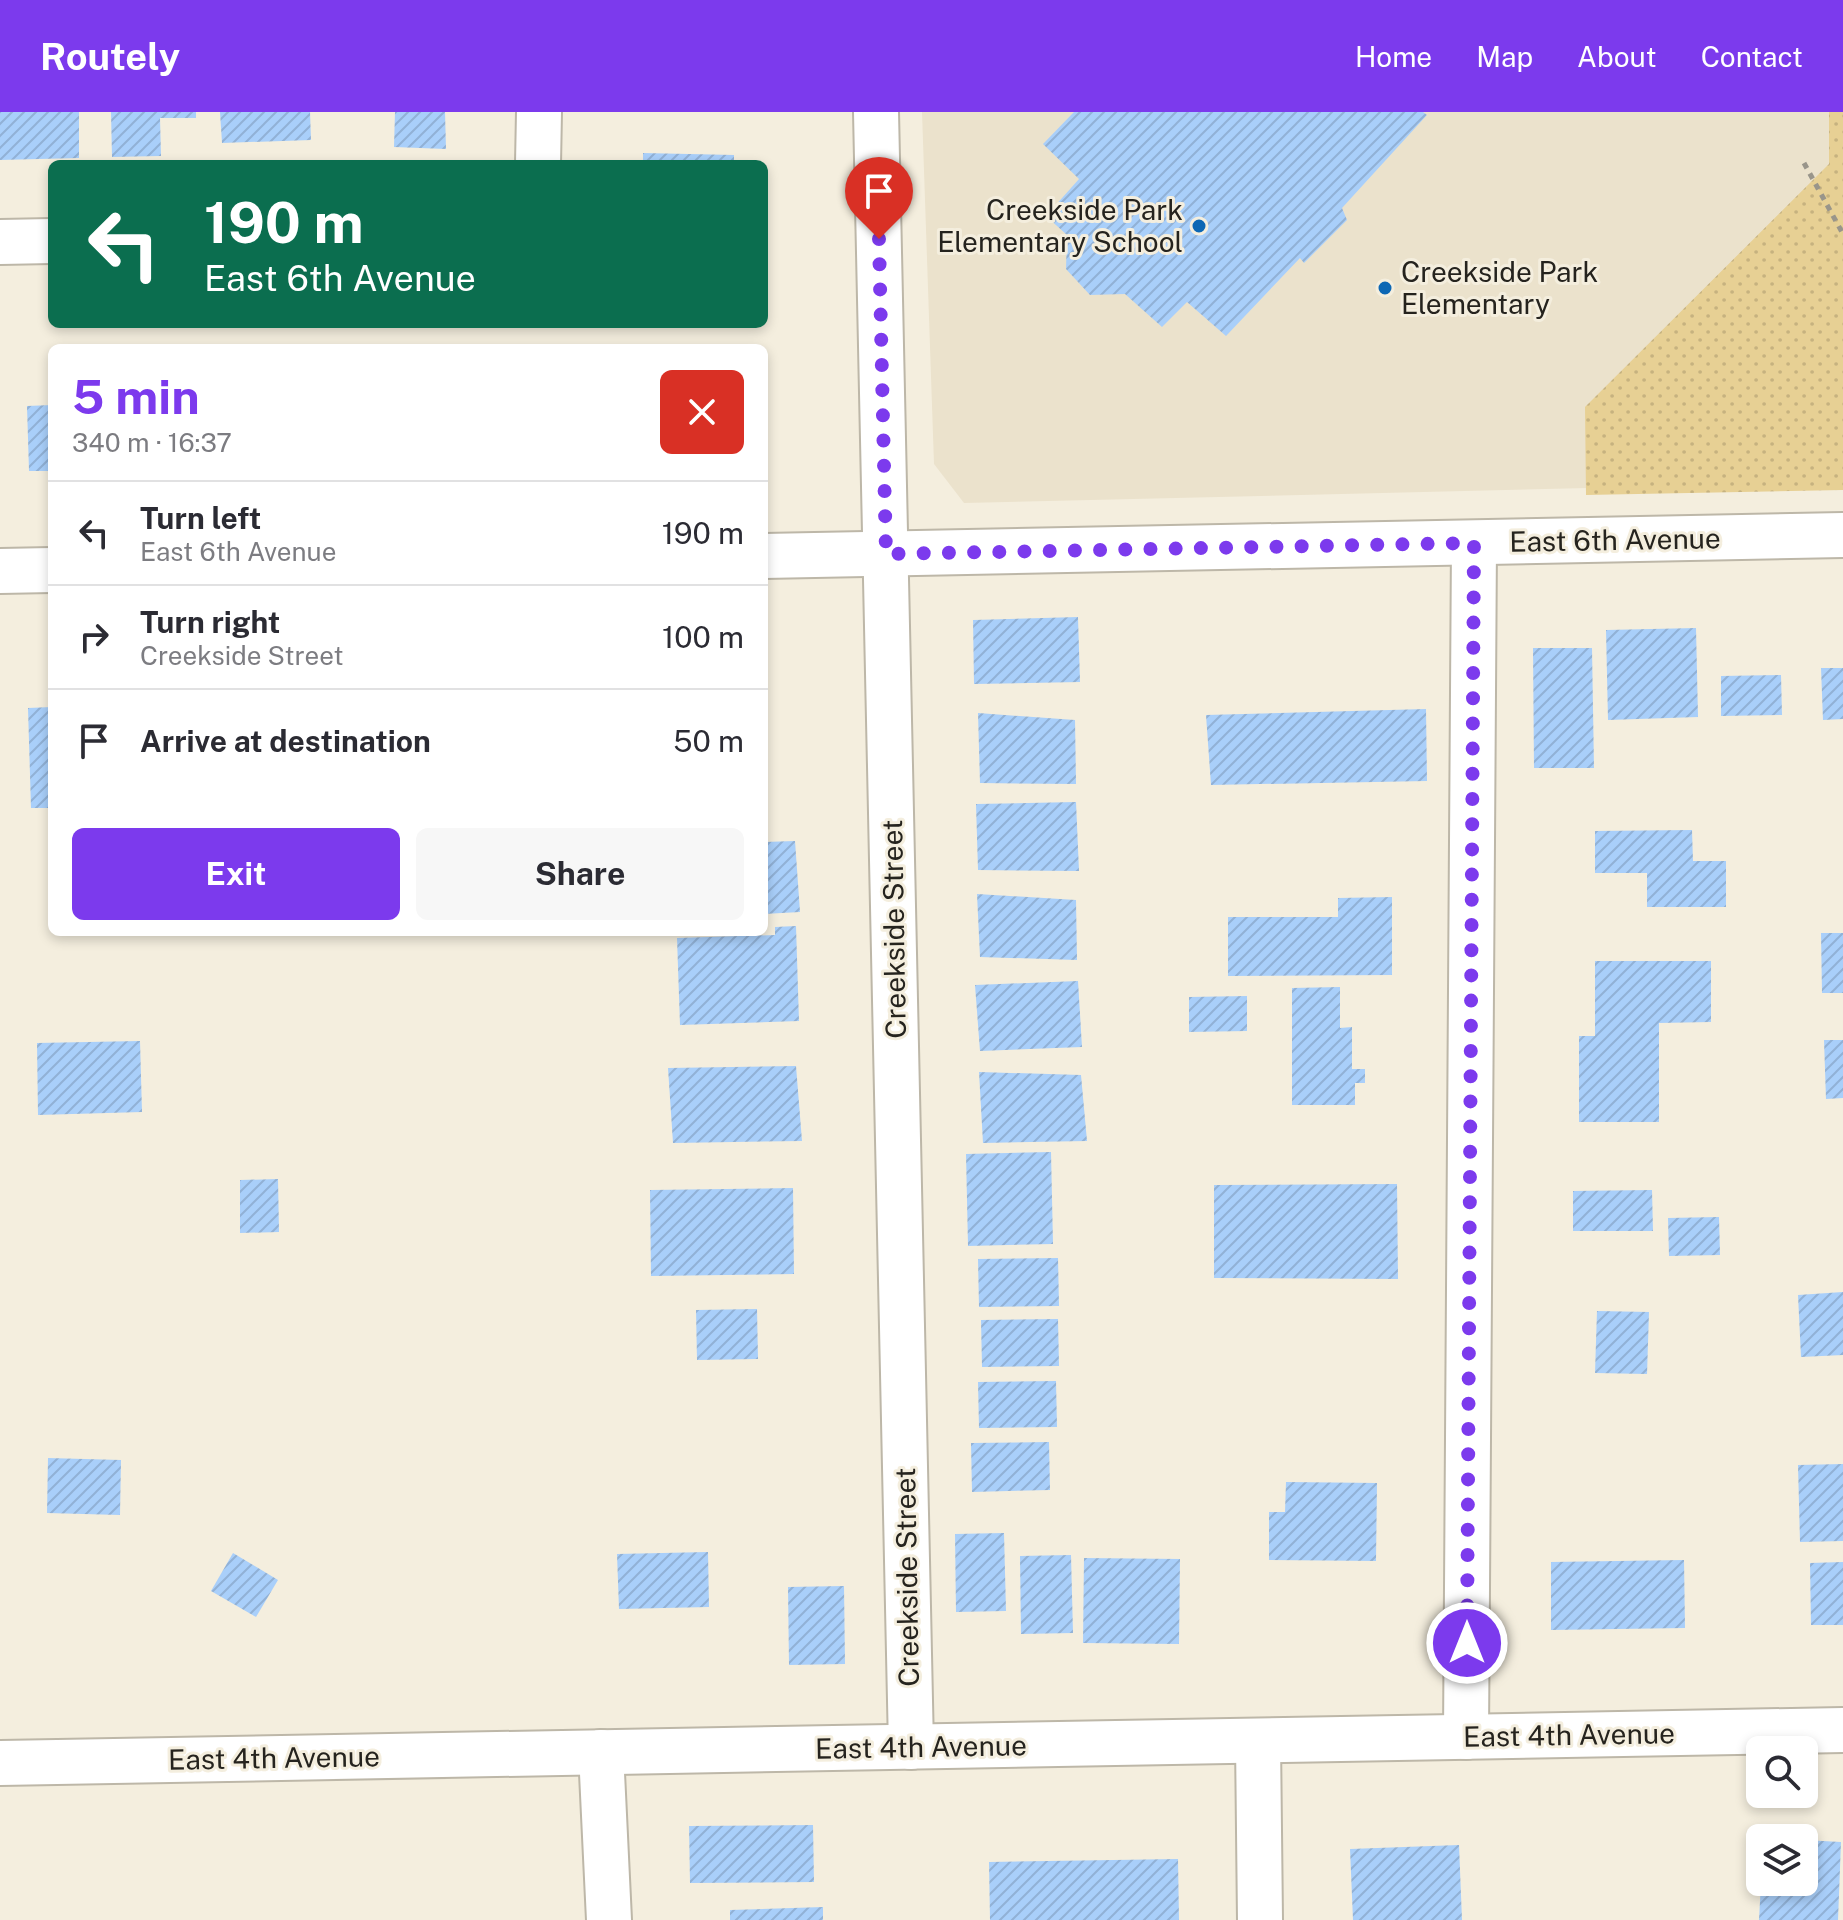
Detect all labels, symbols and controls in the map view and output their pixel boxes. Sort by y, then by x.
text: Routely [40,34,180,79]
text: Home [1355,40,1432,73]
text: Map [1476,40,1533,73]
text: About [1577,40,1657,73]
text: Contact [1701,40,1803,73]
pin [845,157,913,239]
icon: arrive [857,169,901,213]
text: 190 m [204,190,364,256]
icon: left [72,192,176,296]
place label: Creekside Park Elementary School [937,193,1183,258]
marker: Creekside Park Elementary School [1190,217,1208,235]
place label: Creekside Park Elementary [1401,255,1598,320]
text: East 6th Avenue [204,257,476,299]
marker: Creekside Park Elementary [1376,279,1394,297]
text: 5 min [72,368,200,425]
button: close [660,370,744,454]
text: 340 m · 16:37 [72,427,232,458]
text: Turn left [140,500,261,536]
icon: left [72,511,116,555]
text: 190 m [662,515,744,551]
street label: East 6th Avenue [1509,521,1721,558]
text: East 6th Avenue [140,536,336,567]
text: Turn right [140,604,280,640]
icon: right [72,615,116,659]
text: 100 m [662,619,744,655]
text: Creekside Street [140,640,344,671]
icon: arrive [72,719,116,763]
text: Arrive at destination [140,723,431,759]
text: 50 m [673,723,744,759]
street label: Creekside Street [875,819,912,1039]
button: Exit [72,828,400,920]
button: Share [416,828,744,920]
street label: Creekside Street [888,1467,925,1687]
position arrow [1425,1601,1509,1685]
street label: East 4th Avenue [1463,1716,1675,1753]
street label: East 4th Avenue [815,1728,1027,1765]
map controls [1746,1736,1818,1896]
button: search [1746,1736,1818,1808]
street label: East 4th Avenue [168,1739,380,1776]
button: layers [1746,1824,1818,1896]

